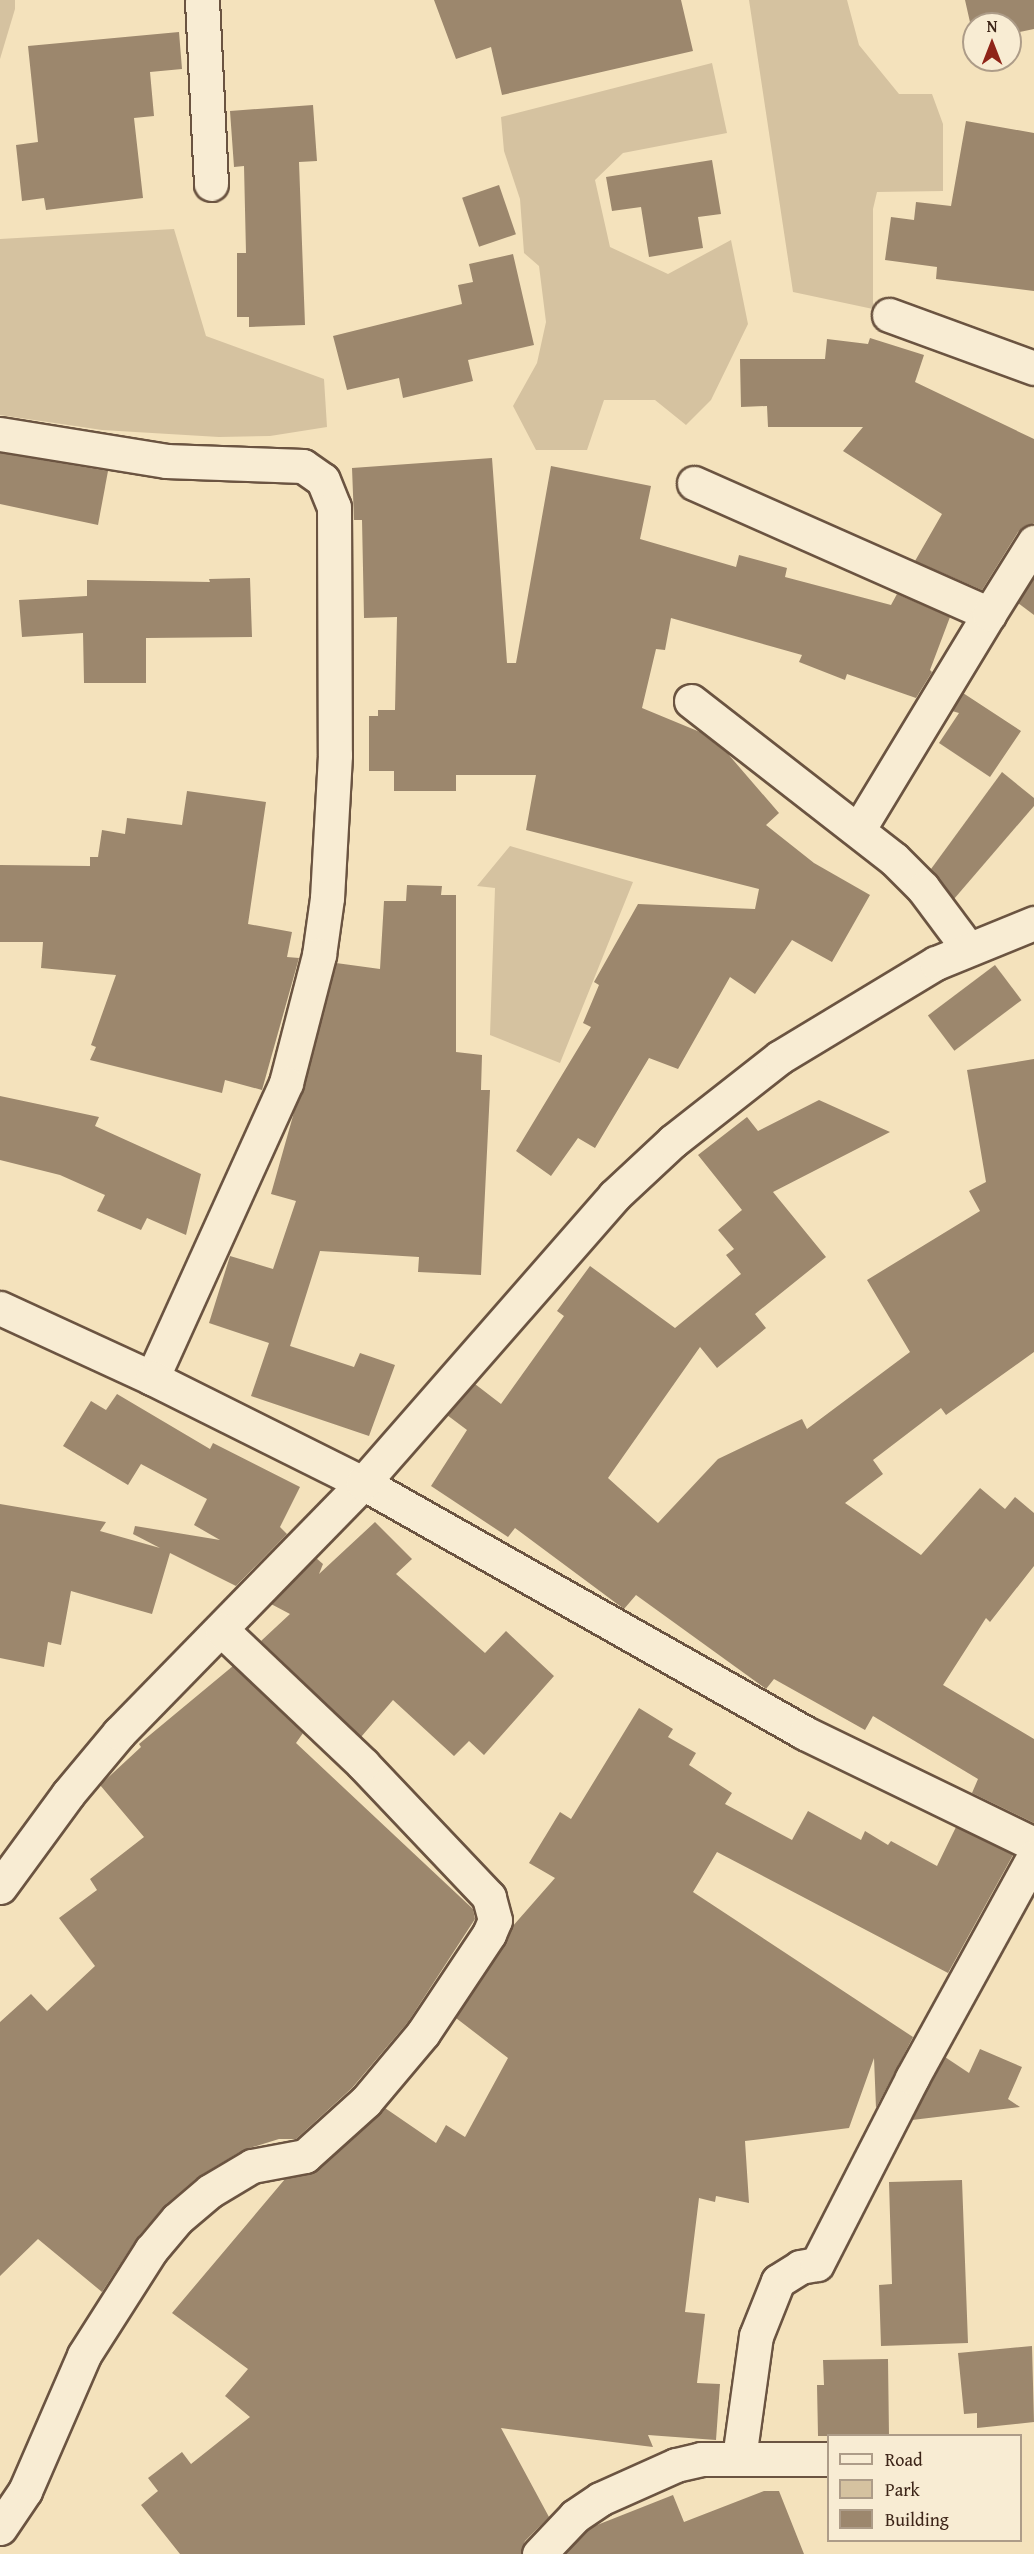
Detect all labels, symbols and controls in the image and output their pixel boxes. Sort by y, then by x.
north arrow [962,12,1022,72]
text: N [987,14,997,38]
legend [827,2434,1022,2542]
text: Road [885,2446,923,2473]
text: Park [885,2476,920,2503]
text: Building [885,2506,949,2533]

